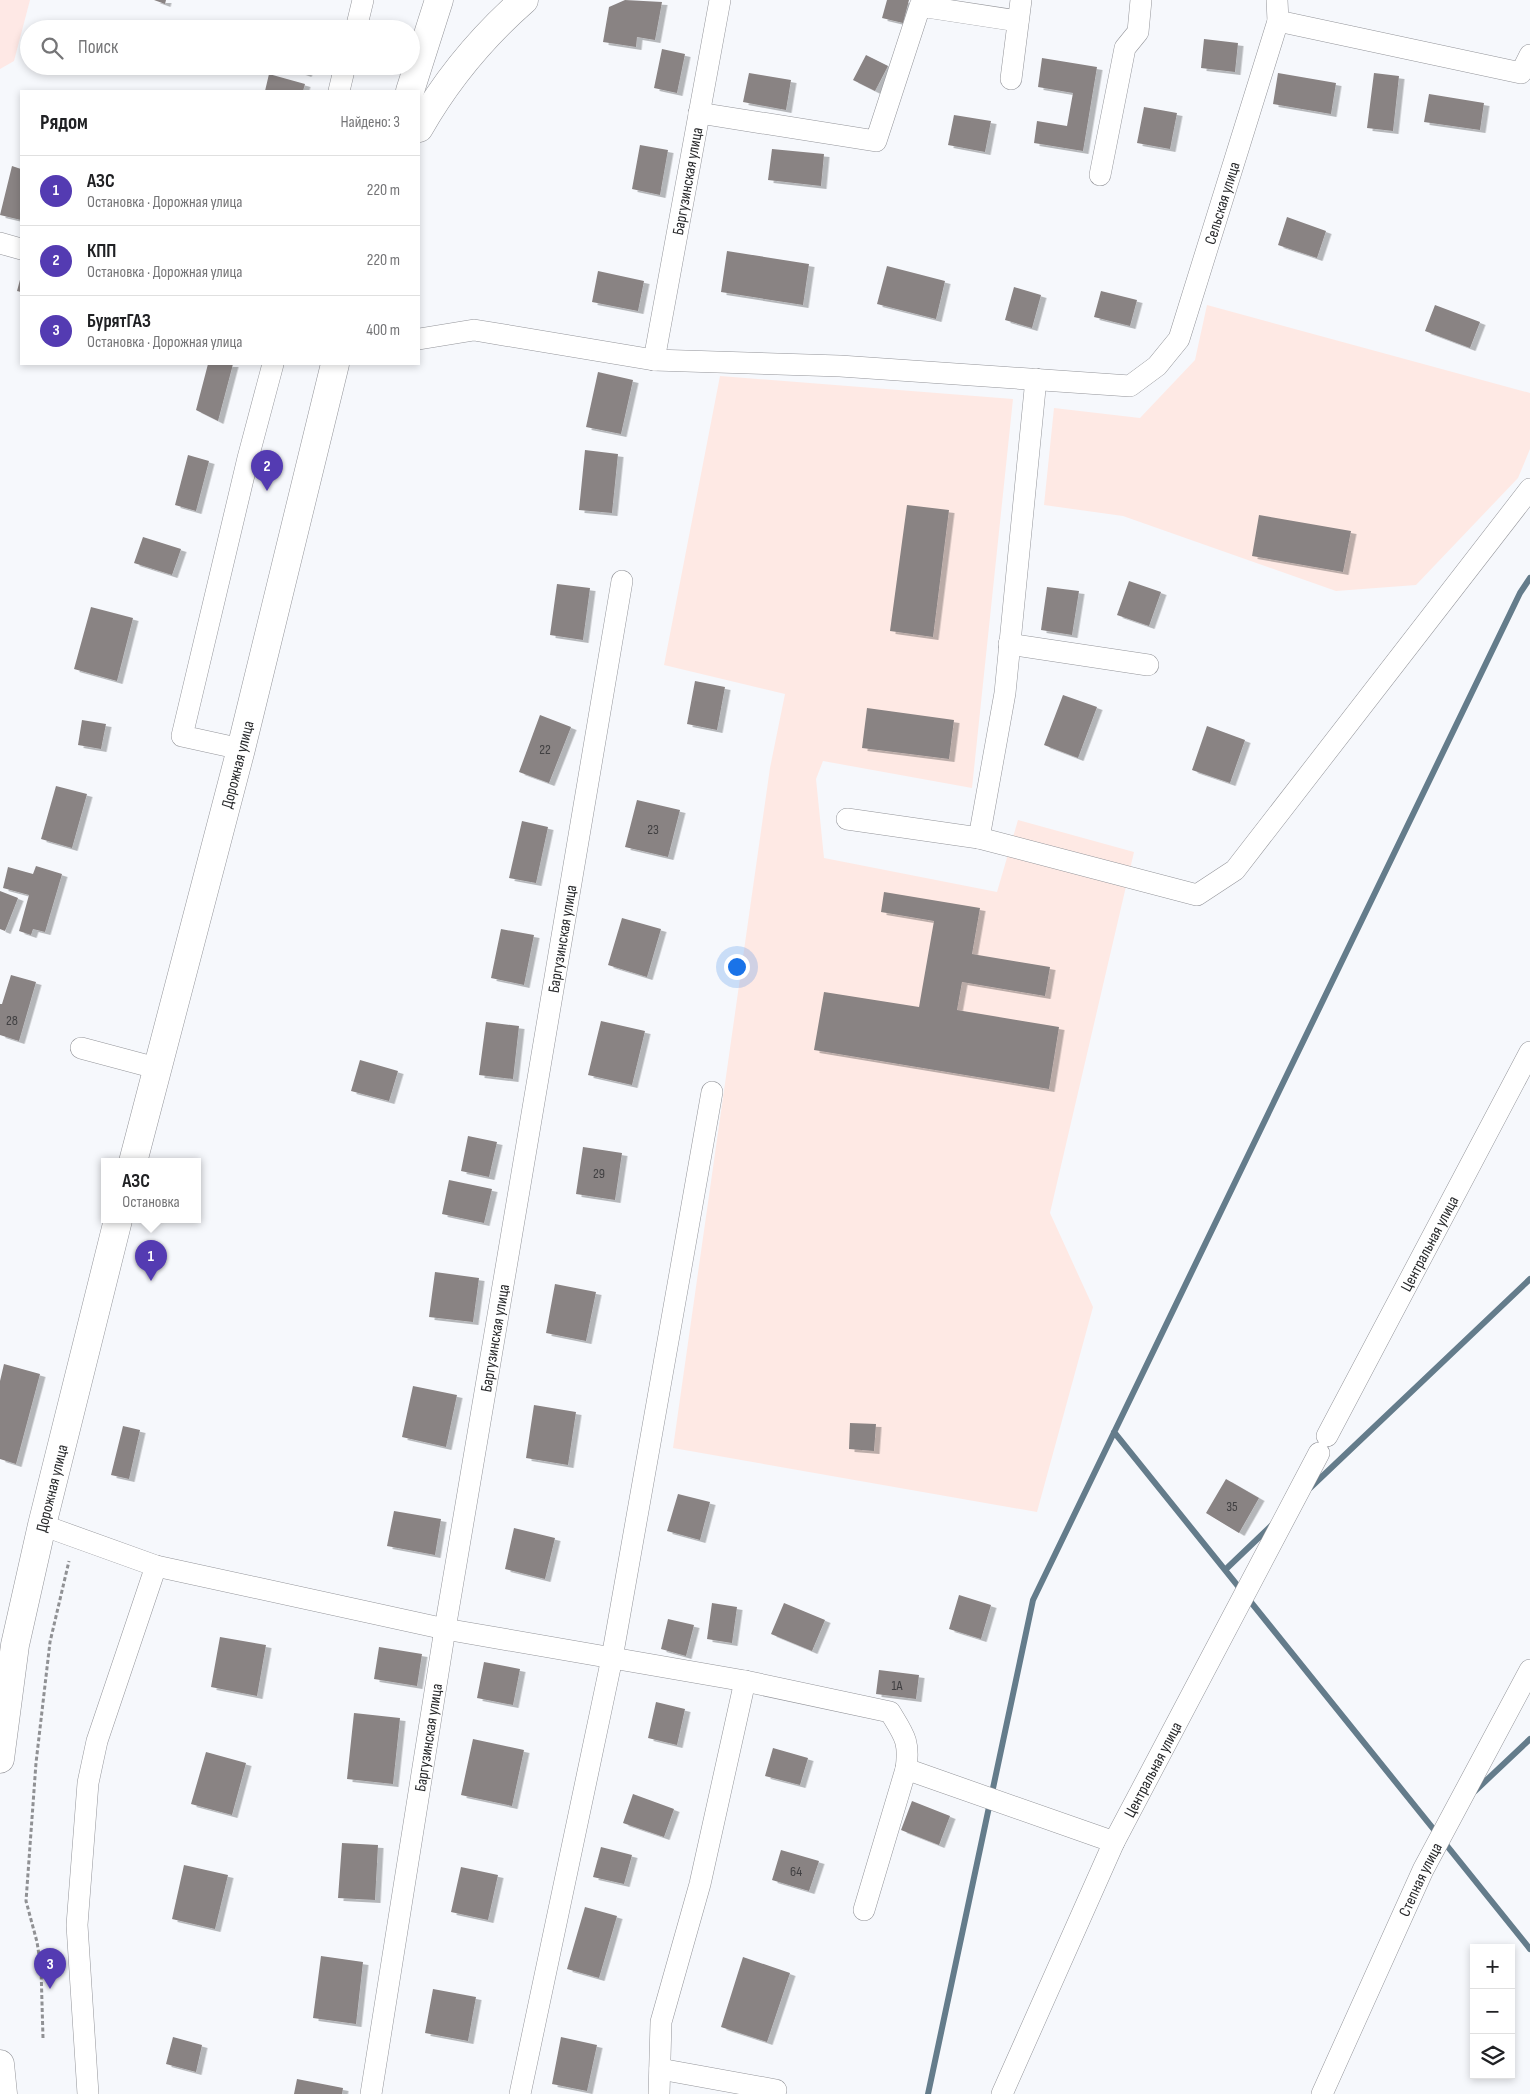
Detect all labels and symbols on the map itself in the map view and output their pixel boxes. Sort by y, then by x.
street label: Баргузинская улица [669,126,707,237]
street label: Сельская улица [1201,160,1245,247]
pin: 2 [251,450,283,491]
street label: Дорожная улица [218,719,259,811]
house number: 22 [539,741,551,758]
house number: 23 [647,821,659,838]
street label: Баргузинская улица [545,883,582,994]
your location [724,954,750,980]
house number: 28 [6,1012,18,1029]
house number: 29 [593,1165,605,1182]
street label: Центральная улица [1397,1193,1463,1295]
pin: 1 [135,1240,167,1281]
street label: Баргузинская улица [477,1283,514,1394]
street label: Дорожная улица [33,1443,73,1534]
house number: 35 [1226,1498,1238,1515]
house number: 1А [891,1677,904,1694]
street label: Баргузинская улица [411,1682,447,1793]
street label: Центральная улица [1121,1719,1187,1821]
street label: Степная улица [1395,1840,1447,1920]
house number: 64 [790,1863,802,1880]
pin: 3 [34,1948,66,1989]

